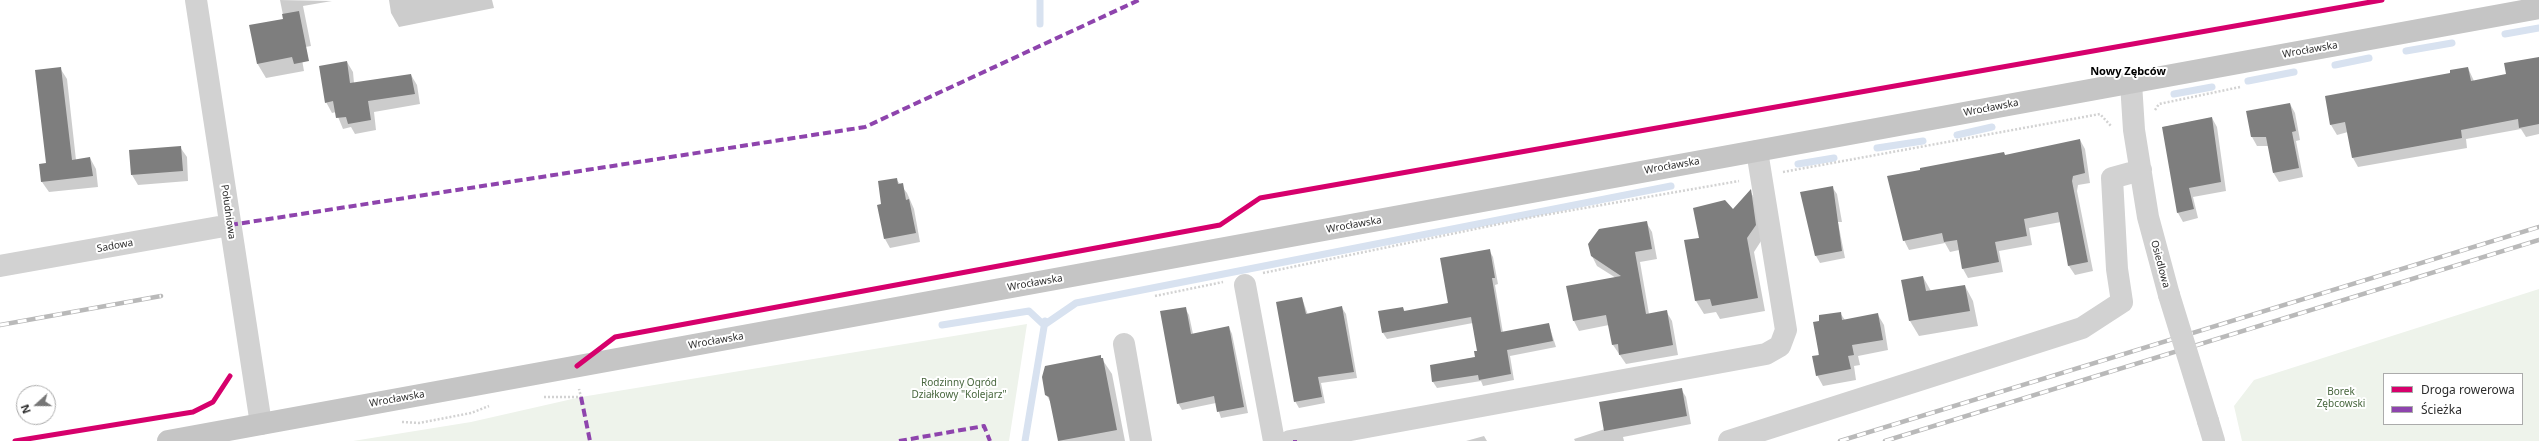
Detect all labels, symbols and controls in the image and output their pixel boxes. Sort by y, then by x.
street label: Wrocławska [2281,39,2339,61]
district label: Nowy Zębców [2090,65,2166,79]
street label: Wrocławska [1962,97,2020,119]
street label: Wrocławska [1643,155,1701,177]
street label: Południowa [218,184,238,240]
street label: Wrocławska [1325,214,1383,236]
street label: Sadowa [96,237,134,255]
street label: Osiedlowa [2148,239,2172,289]
street label: Wrocławska [1006,272,1064,294]
street label: Wrocławska [687,330,745,352]
legend [2383,373,2523,425]
park label: Rodzinny Ogród Działkowy "Kolejarz" [911,377,1007,400]
text: Droga rowerowa [2421,381,2515,398]
north arrow [16,385,56,425]
park label: Borek Zębcowski [2317,386,2365,410]
street label: Wrocławska [368,388,426,410]
text: Ścieżka [2421,401,2462,418]
text: N [17,402,34,416]

